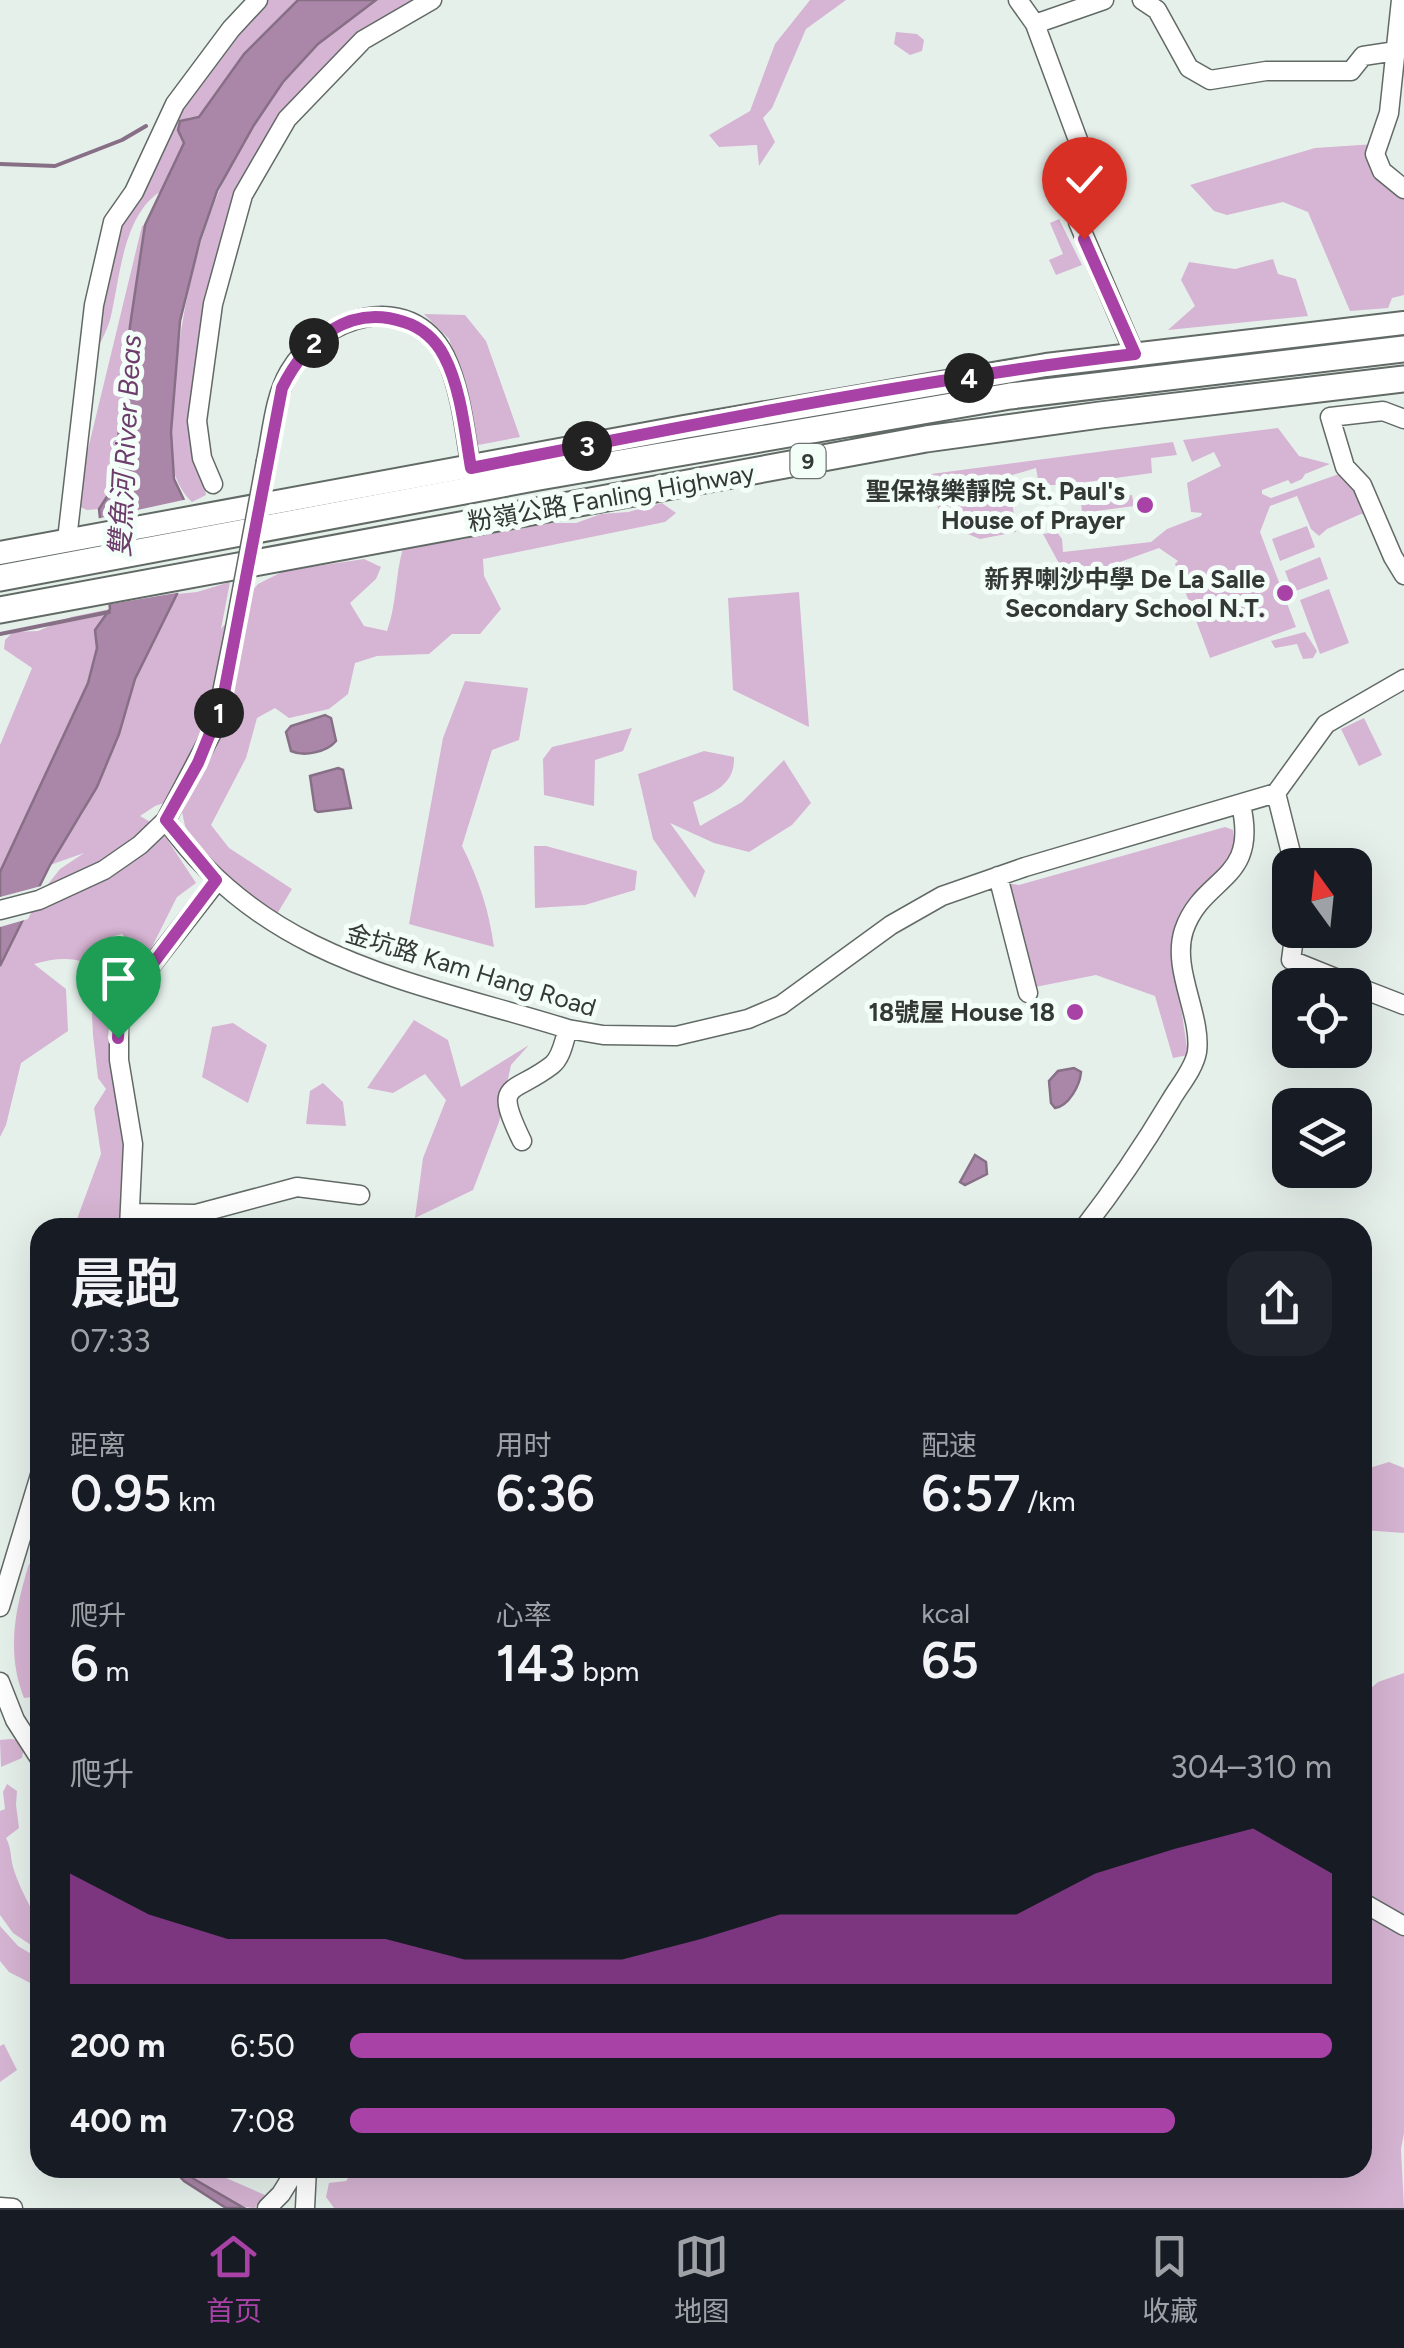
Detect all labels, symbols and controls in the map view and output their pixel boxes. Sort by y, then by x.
pin [1042,137,1127,240]
icon: check [1057,152,1112,207]
pin: 2 [289,318,339,368]
text: 2 [306,326,322,360]
water label: 雙魚河 River Beas [102,334,148,558]
pin: 4 [944,353,994,403]
text: 4 [960,361,978,395]
pin: 3 [562,421,612,471]
text: 3 [579,429,595,463]
road number: 9 [790,444,826,478]
street label: 粉嶺公路 Fanling Highway [465,457,757,537]
place label: 聖保祿樂靜院 St. Paul's House of Prayer [865,476,1126,535]
marker: 聖保祿樂靜院 St. Paul's House of Prayer [1134,494,1156,516]
place label: 新界喇沙中學 De La Salle Secondary School N.T. [984,564,1265,623]
marker: 新界喇沙中學 De La Salle Secondary School N.T. [1274,582,1296,604]
pin: 1 [194,688,244,738]
text: 1 [213,696,225,730]
north arrow [1272,848,1372,948]
map controls [1272,848,1372,1188]
street label: 金坑路 Kam Hang Road [342,918,600,1022]
pin [76,936,161,1039]
icon: arrive [91,951,146,1006]
button: locate [1272,968,1372,1068]
place label: 18號屋 House 18 [868,997,1055,1027]
marker: 18號屋 House 18 [1064,1001,1086,1023]
button: layers [1272,1088,1372,1188]
text: 晨跑 [70,1251,180,1317]
button: share [1227,1251,1332,1356]
text: 07:33 [70,1322,151,1360]
text: 距离 [70,1428,126,1462]
text: 用时 [496,1428,552,1462]
text: 配速 [921,1428,977,1462]
text: 0.95 [70,1463,171,1524]
text: 6:36 [496,1463,595,1524]
text: 6:57 [921,1463,1020,1524]
text: km [171,1484,216,1518]
text: /km [1020,1484,1076,1518]
text: kcal [921,1596,970,1630]
text: 爬升 [70,1598,126,1632]
text: 心率 [496,1598,552,1632]
text: 65 [921,1630,979,1691]
text: 6 [70,1633,99,1694]
text: 143 [496,1633,576,1694]
text: m [99,1654,129,1688]
text: bpm [576,1654,639,1688]
text: 304–310 m [1170,1748,1332,1786]
text: 爬升 [70,1755,134,1793]
text: 200 m [70,2027,166,2065]
text: 6:50 [230,2027,295,2065]
text: 400 m [70,2102,167,2140]
text: 7:08 [230,2102,295,2140]
tab: 首页 [206,2229,262,2329]
tab: 地图 [674,2229,730,2329]
tab: 收藏 [1142,2229,1198,2329]

